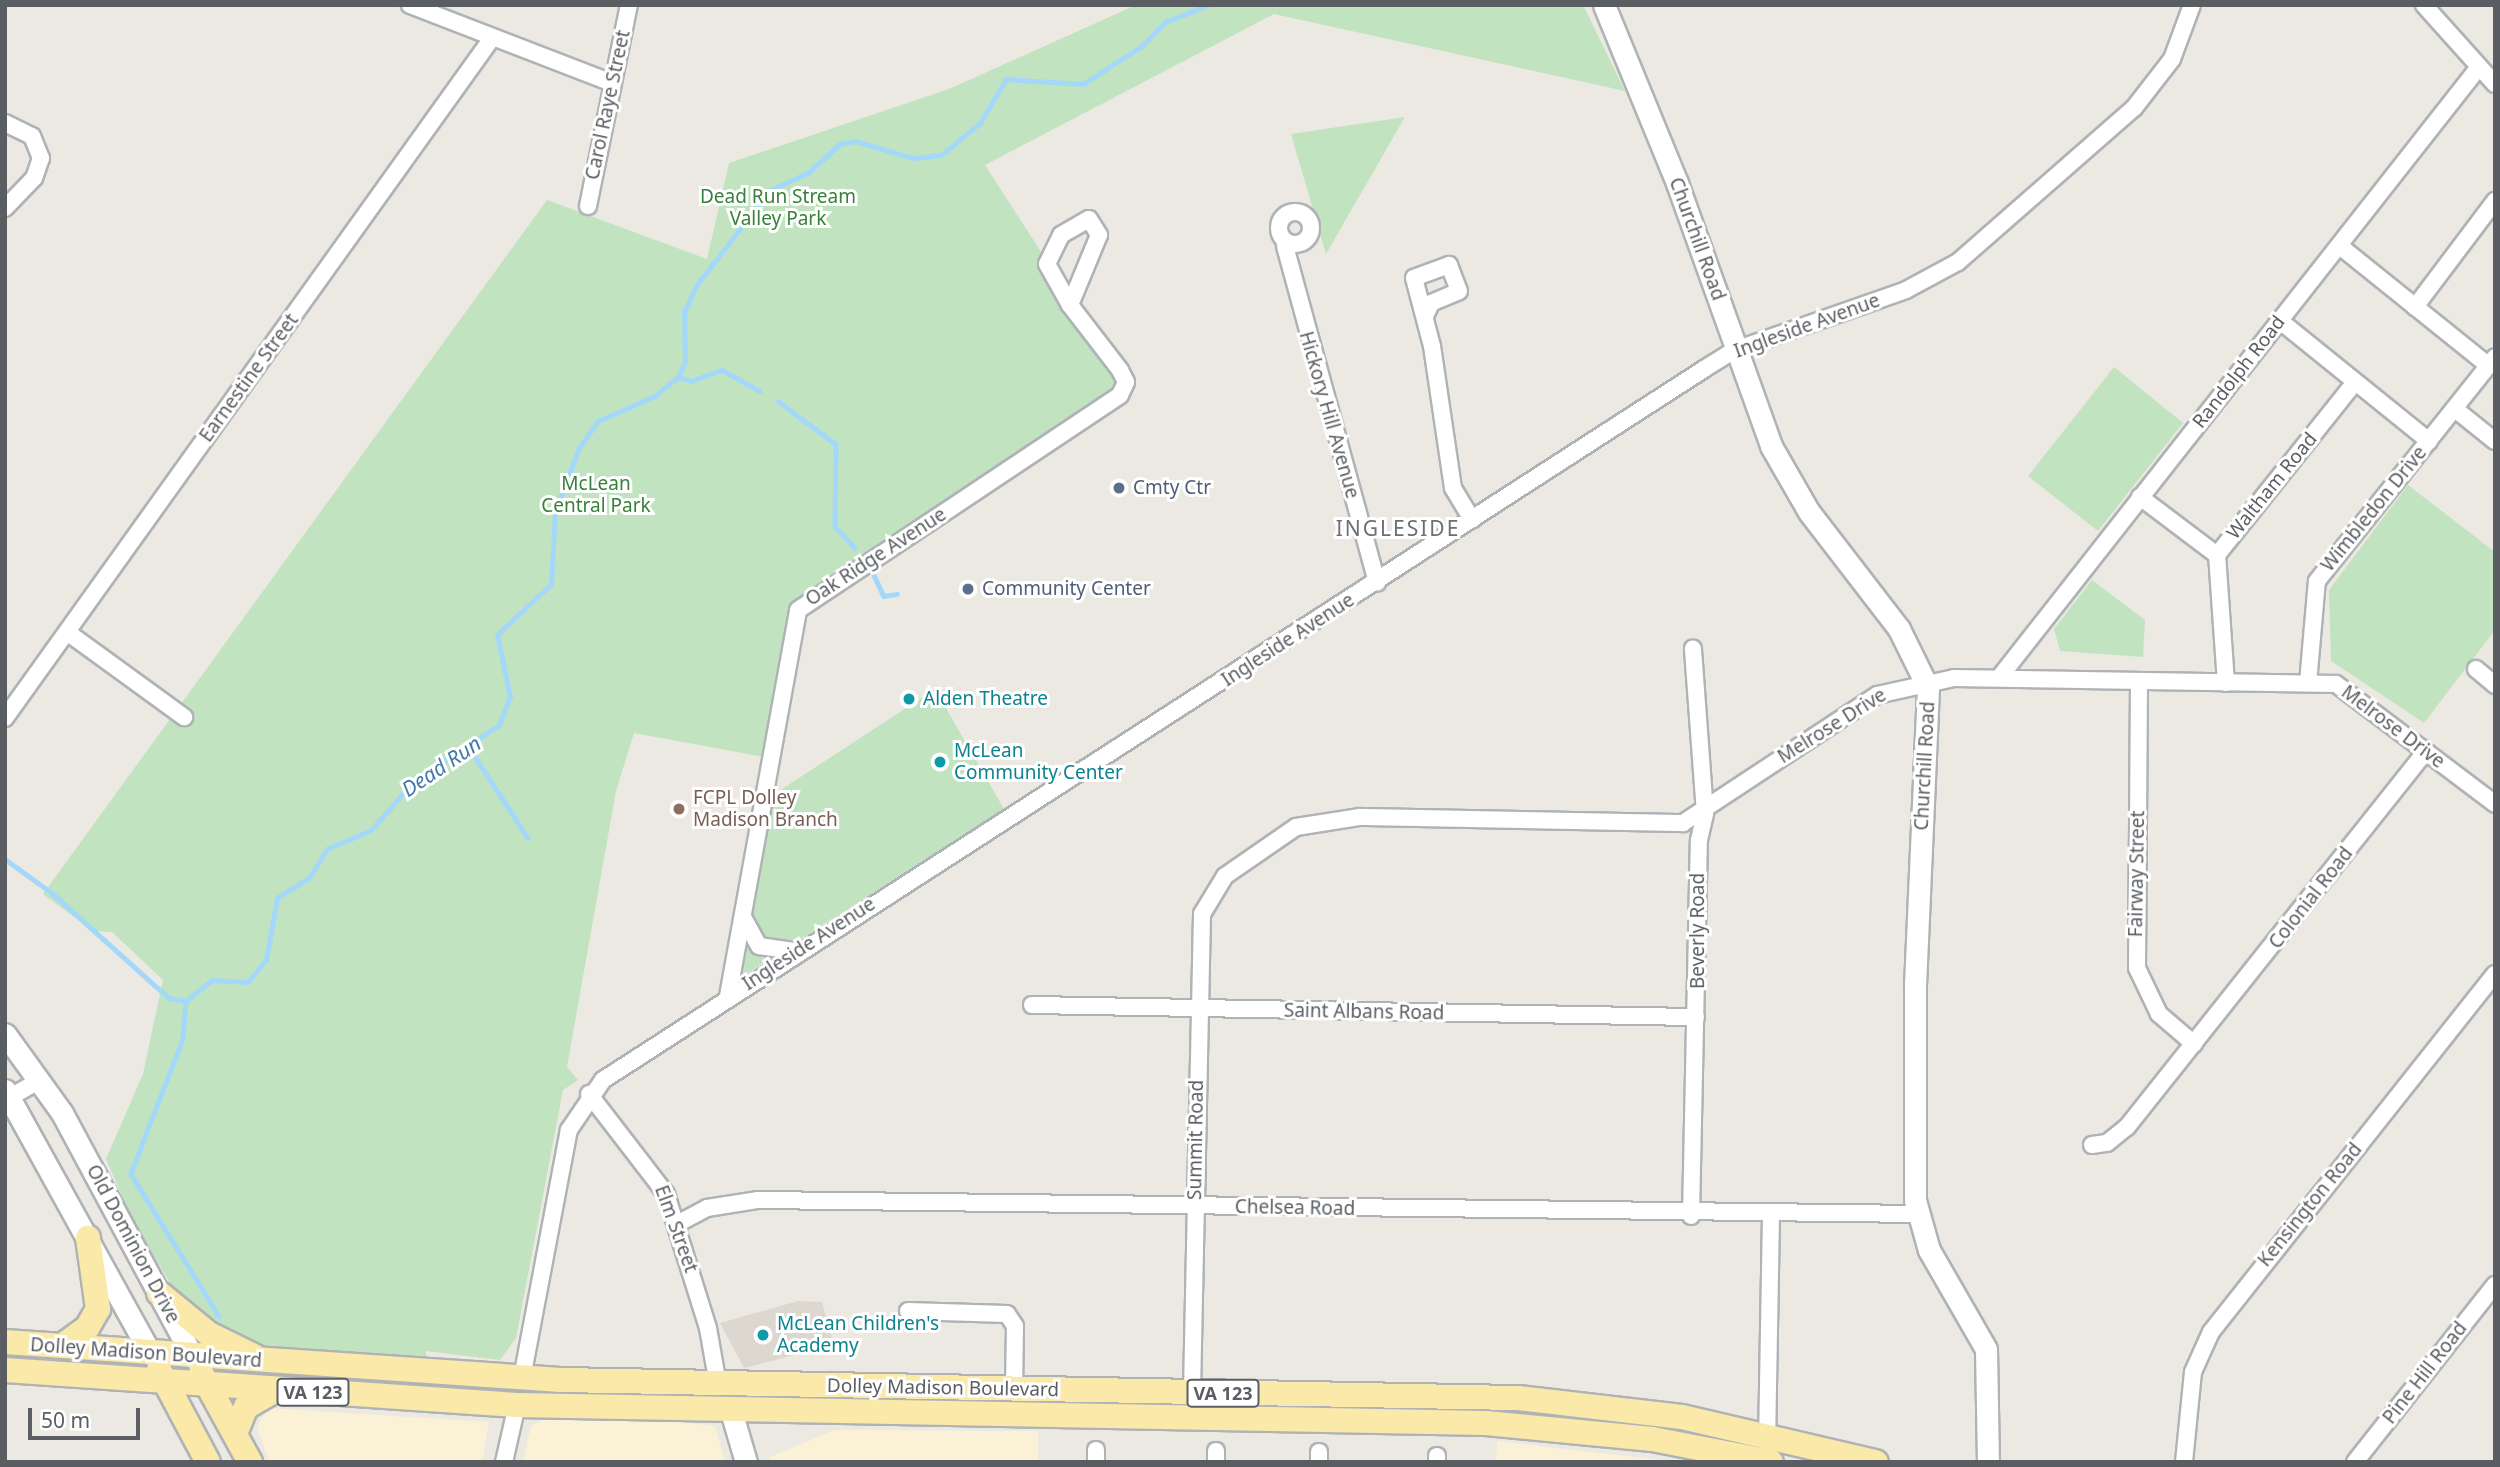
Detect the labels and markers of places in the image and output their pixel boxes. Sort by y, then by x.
place label: Cmty Ctr [1133,477,1211,499]
marker: Cmty Ctr [1111,480,1127,496]
place label: Community Center [982,578,1151,600]
marker: Community Center [960,581,976,597]
place label: Alden Theatre [923,688,1048,710]
marker: Alden Theatre [901,691,917,707]
place label: McLean Community Center [954,740,1123,784]
marker: McLean Community Center [932,754,948,770]
place label: FCPL Dolley Madison Branch [693,787,838,831]
marker: FCPL Dolley Madison Branch [671,801,687,817]
place label: McLean Children's Academy [777,1313,939,1357]
marker: McLean Children's Academy [755,1327,771,1343]

